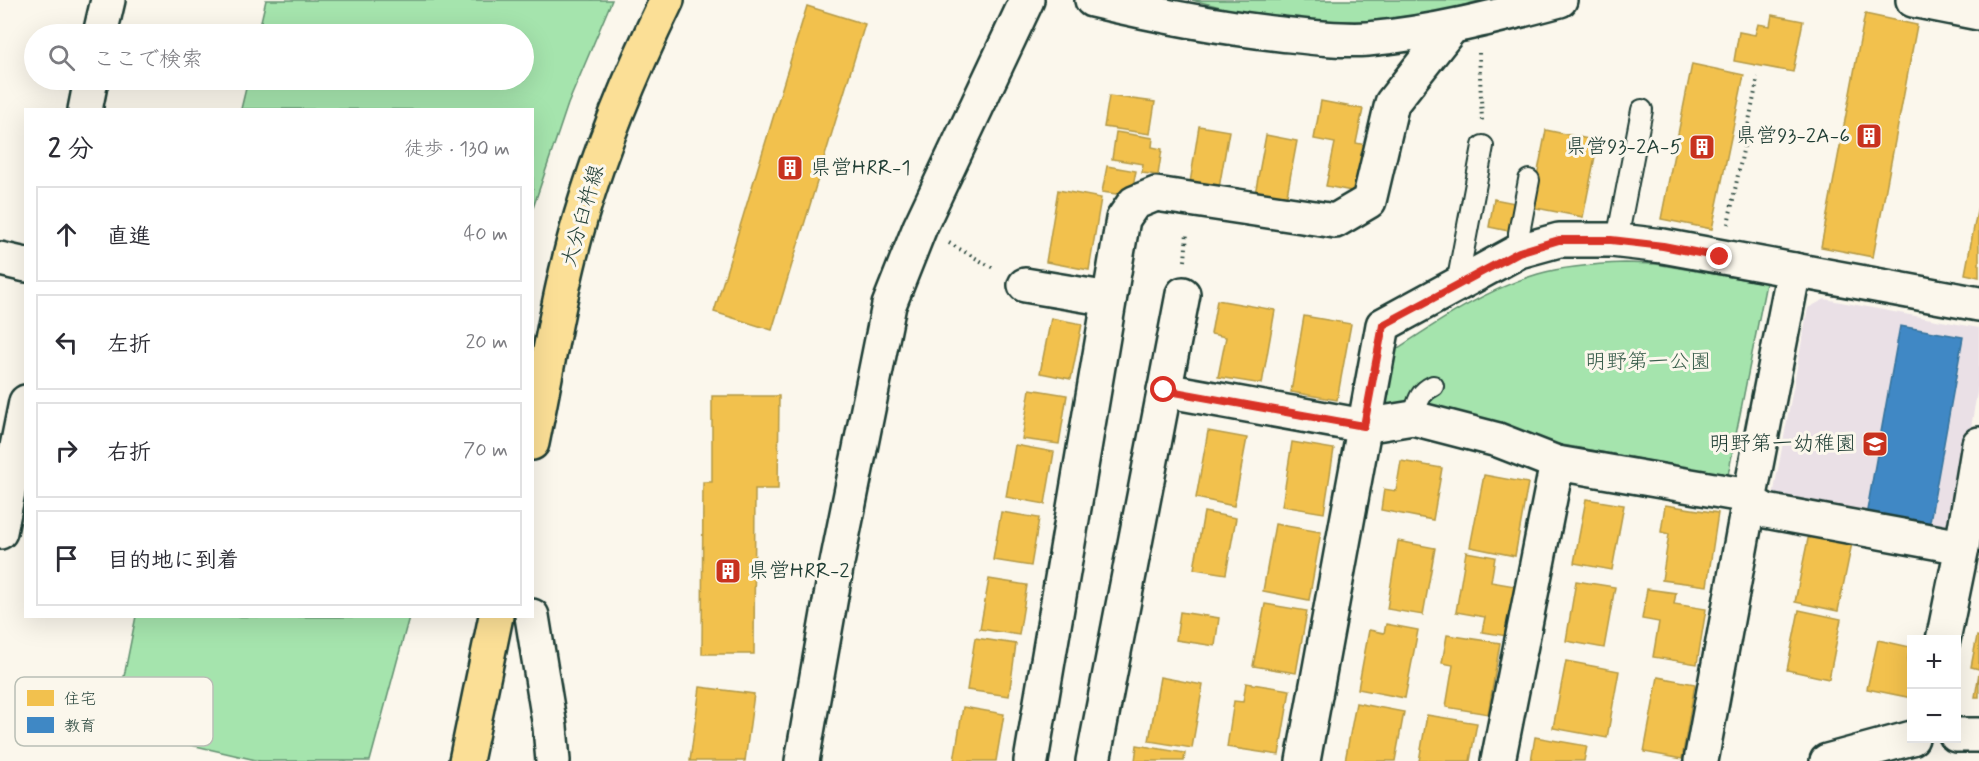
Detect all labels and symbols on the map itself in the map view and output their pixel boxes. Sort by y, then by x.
building icon: 県営93-2A-6 [1854,121,1884,151]
place label: 県営93-2A-6 [1735,122,1850,150]
building icon: 県営93-2A-5 [1687,132,1717,162]
place label: 県営93-2A-5 [1565,133,1682,161]
building icon: 県営HRR-1 [775,153,805,183]
place label: 県営HRR-1 [810,154,911,182]
street label: 大分臼杵線 [555,162,611,270]
route end [1706,243,1732,269]
park label: 明野第一公園 [1585,348,1711,376]
route start [1150,376,1176,402]
school or university icon: 明野第一幼稚園 [1860,429,1890,459]
place label: 明野第一幼稚園 [1709,430,1856,458]
building icon: 県営HRR-2 [713,556,743,586]
place label: 県営HRR-2 [748,557,850,585]
legend [15,677,213,746]
text: 住宅 [64,689,96,710]
text: 教育 [64,716,96,737]

